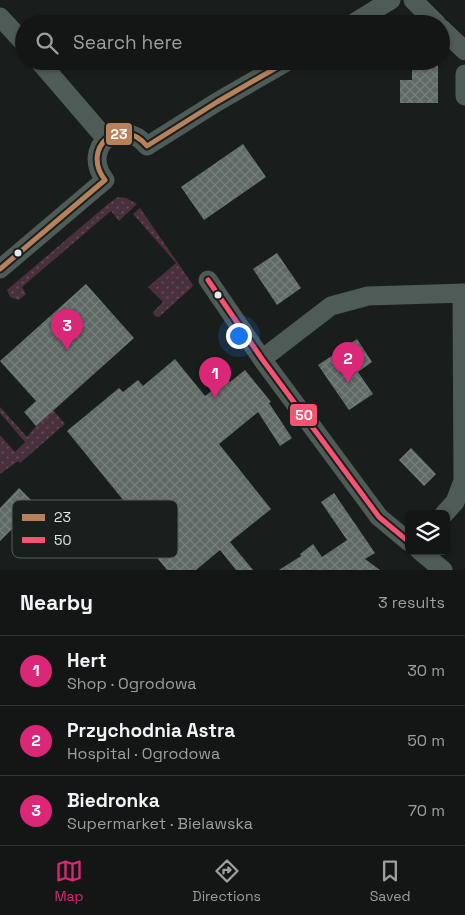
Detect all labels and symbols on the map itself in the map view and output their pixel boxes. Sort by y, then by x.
line badge: 23 [105,122,133,146]
text: 23 [111,125,127,143]
unlabelled marker [13,248,23,258]
unlabelled marker [213,290,223,300]
pin: 3 [51,309,83,350]
your location [226,323,252,349]
pin: 2 [332,342,364,383]
pin: 1 [199,357,231,398]
line badge: 50 [289,403,318,427]
text: 50 [295,406,313,424]
legend [12,500,178,558]
text: 23 [54,508,71,526]
text: 50 [54,531,71,549]

